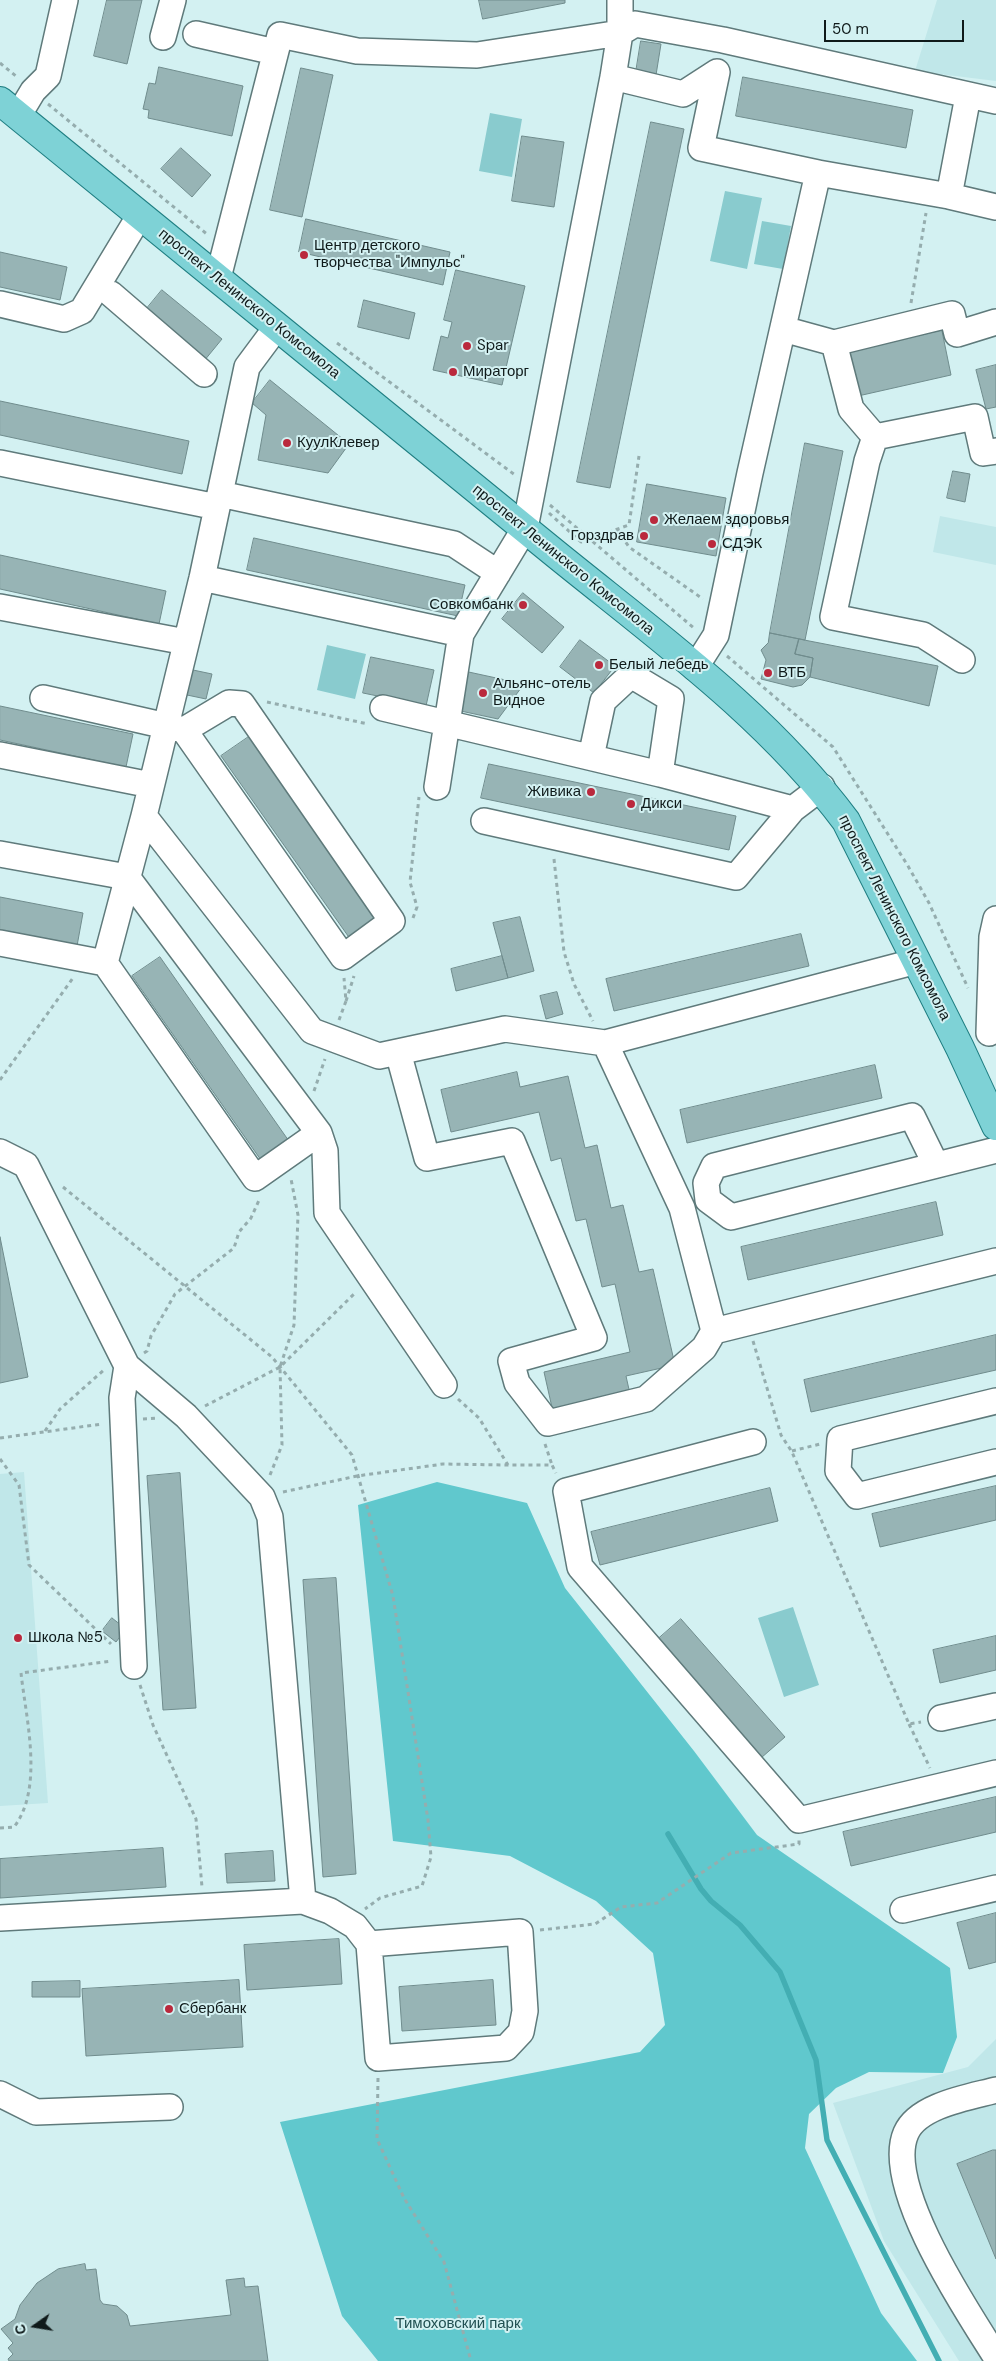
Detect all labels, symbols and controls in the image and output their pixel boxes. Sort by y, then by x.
scale bar [826,10,966,42]
text: 50 m [832,19,869,39]
street label: проспект Ленинского Комсомола [155,225,343,383]
place label: Центр детского творчества "Импульс" [314,237,465,272]
marker: Центр детского творчества "Импульс" [298,249,310,261]
place label: Spar [477,337,509,355]
marker: Spar [461,340,473,352]
place label: Мираторг [463,363,529,381]
marker: Мираторг [447,366,459,378]
place label: КуулКлевер [297,434,379,452]
marker: КуулКлевер [281,437,293,449]
street label: проспект Ленинского Комсомола [469,481,657,639]
place label: Желаем здоровья [664,511,789,529]
marker: Желаем здоровья [648,514,660,526]
place label: Горздрав [570,527,634,545]
marker: Горздрав [638,530,650,542]
place label: СДЭК [722,535,762,553]
marker: СДЭК [706,538,718,550]
place label: Совкомбанк [429,596,513,614]
marker: Совкомбанк [517,599,529,611]
place label: Белый лебедь [609,656,709,674]
marker: Белый лебедь [593,659,605,671]
place label: ВТБ [778,664,806,682]
marker: ВТБ [762,667,774,679]
place label: Альянс-отель Видное [493,675,591,710]
marker: Альянс-отель Видное [477,687,489,699]
place label: Живика [527,783,581,801]
marker: Живика [585,786,597,798]
place label: Дикси [641,795,682,813]
marker: Дикси [625,798,637,810]
street label: проспект Ленинского Комсомола [834,812,954,1024]
place label: Школа №5 [28,1629,103,1647]
marker: Школа №5 [12,1632,24,1644]
place label: Сбербанк [179,2000,246,2018]
marker: Сбербанк [163,2003,175,2015]
north arrow [10,2301,60,2351]
park label: Тимоховский парк [395,2315,521,2333]
text: С [10,2322,30,2336]

